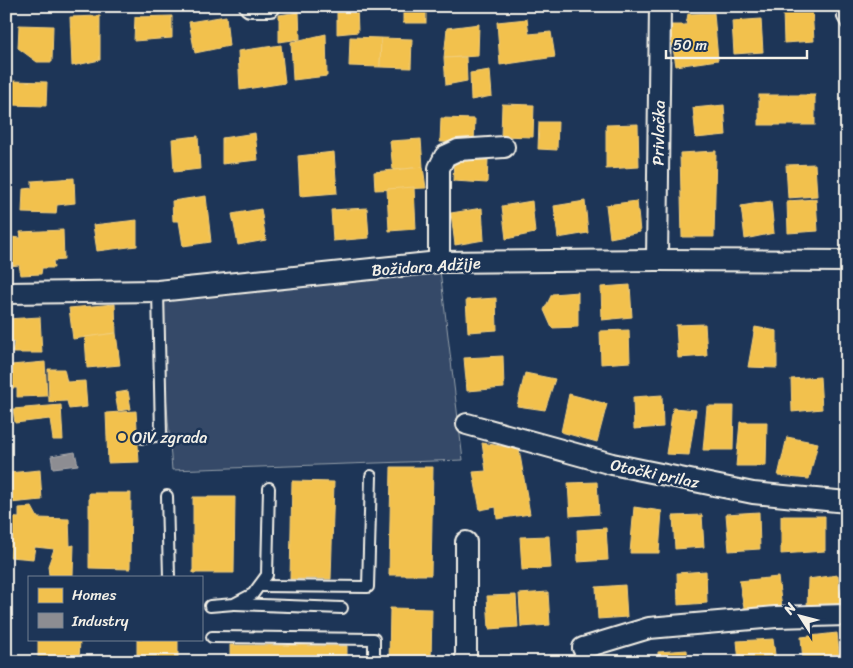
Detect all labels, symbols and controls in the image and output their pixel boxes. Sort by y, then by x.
scale bar [666,28,807,60]
text: 50 m [673,32,708,58]
street label: Privlačka [643,100,674,166]
street label: Božidara Adžije [371,248,482,285]
place label: OiV zgrada [132,423,207,452]
marker: OiV zgrada [116,431,128,443]
street label: Otočki prilaz [608,450,702,497]
legend [28,576,202,640]
text: Homes [72,582,116,608]
north arrow [776,590,826,640]
text: N [776,597,803,621]
text: Industry [71,608,129,634]

